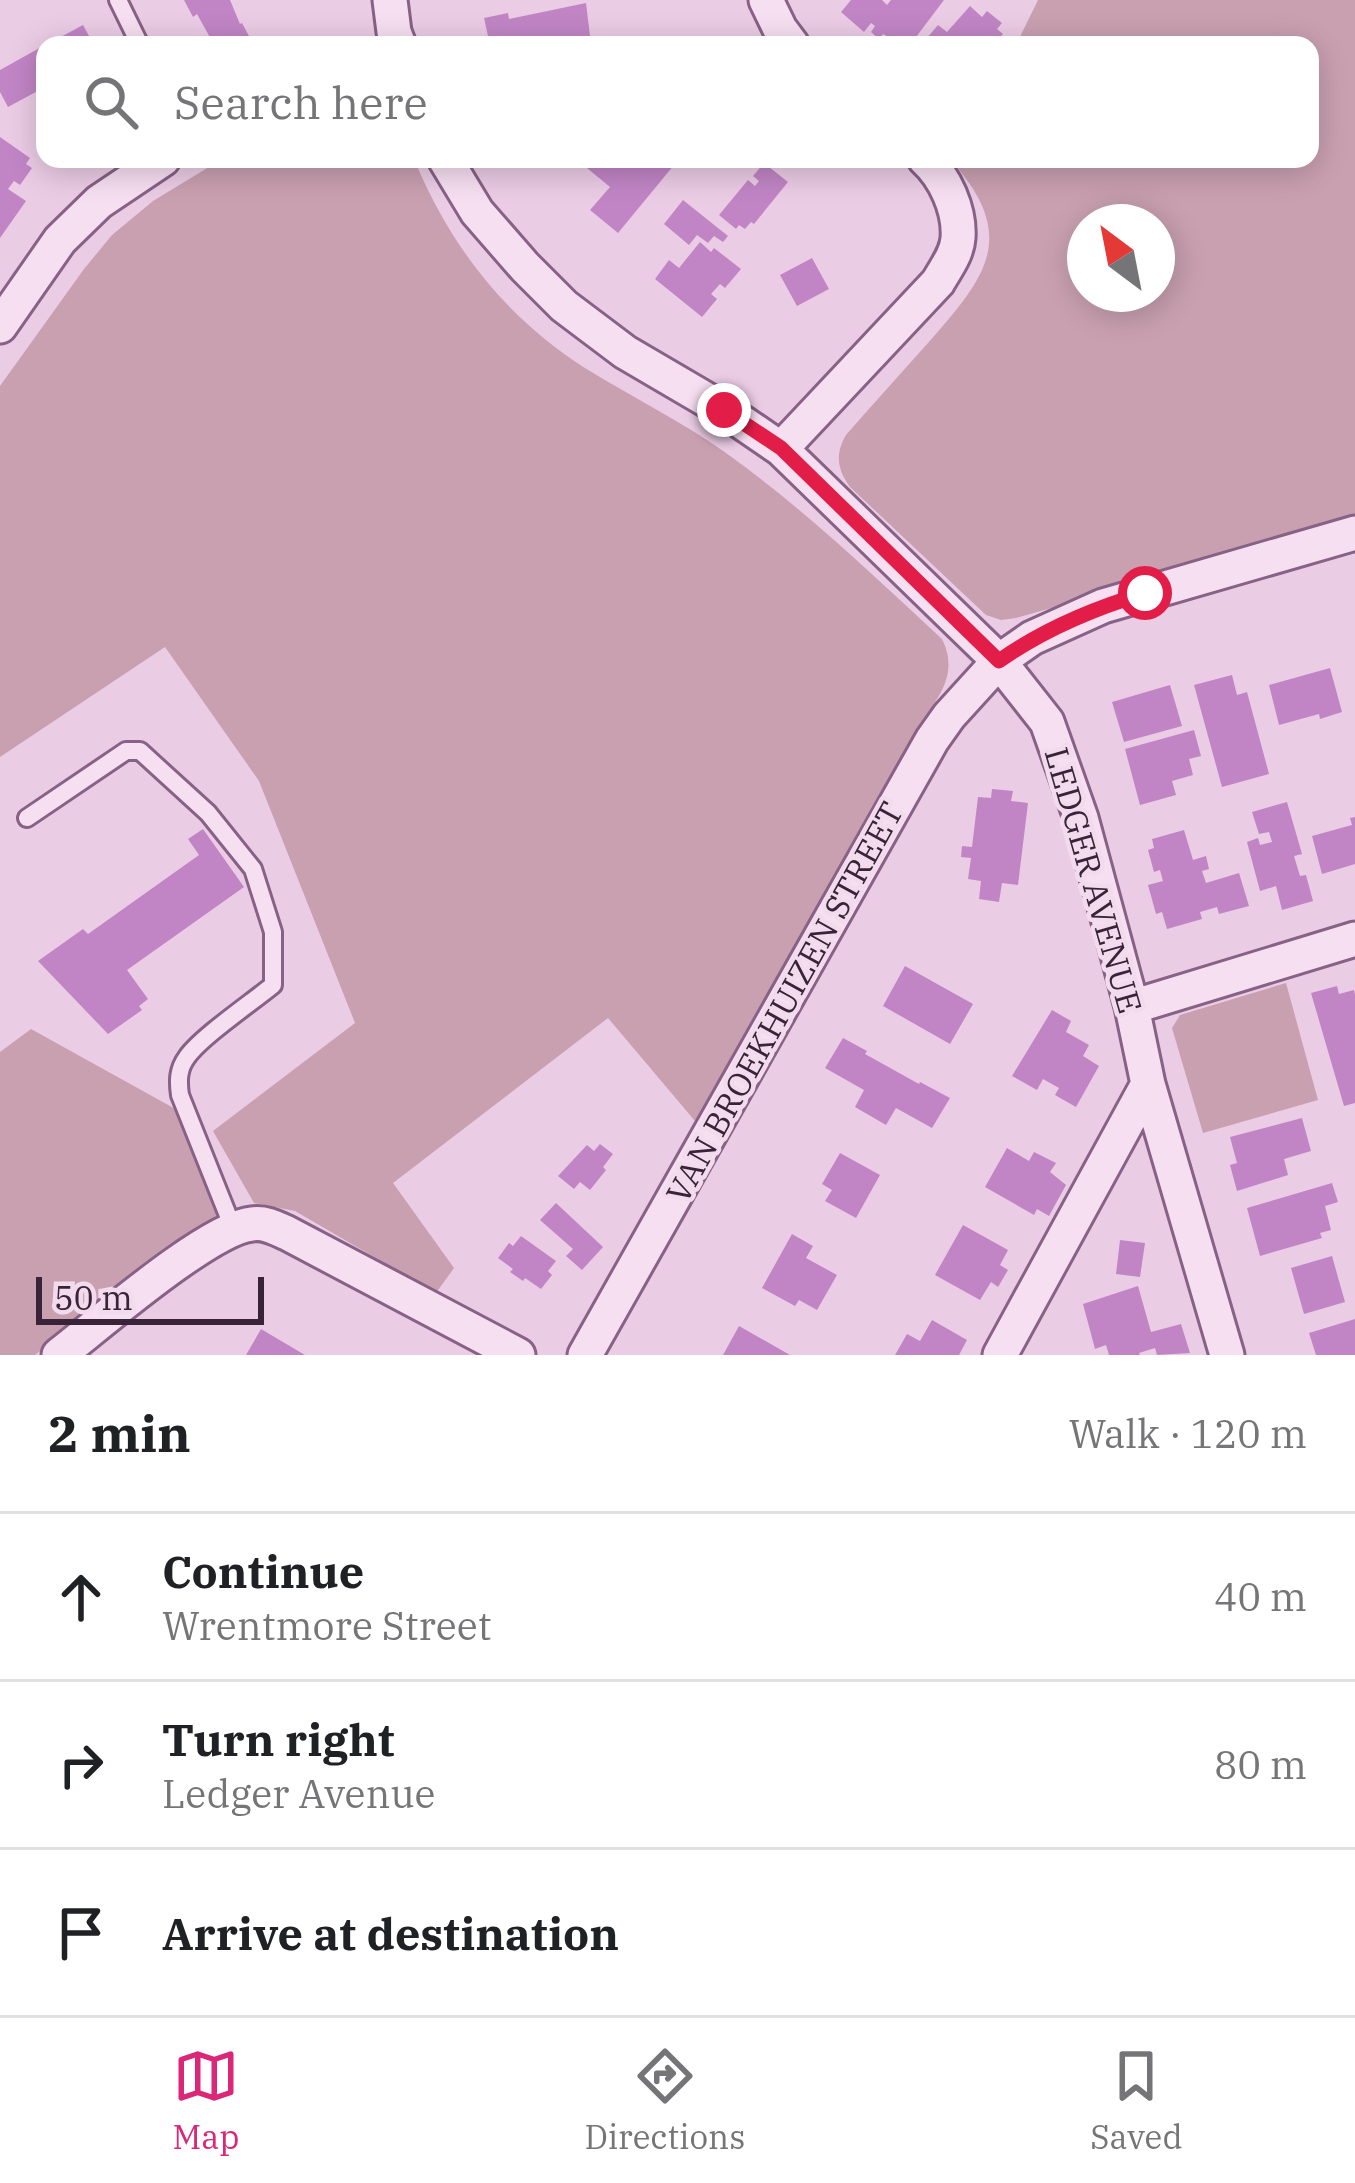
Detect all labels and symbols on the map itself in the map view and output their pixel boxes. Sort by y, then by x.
north arrow [1067,204,1175,312]
route end [697,383,751,437]
route start [1118,566,1172,620]
street label: LEDGER AVENUE [1036,742,1152,1018]
street label: VAN BROEKHUIZEN STREET [656,794,912,1210]
scale bar [36,1271,264,1324]

